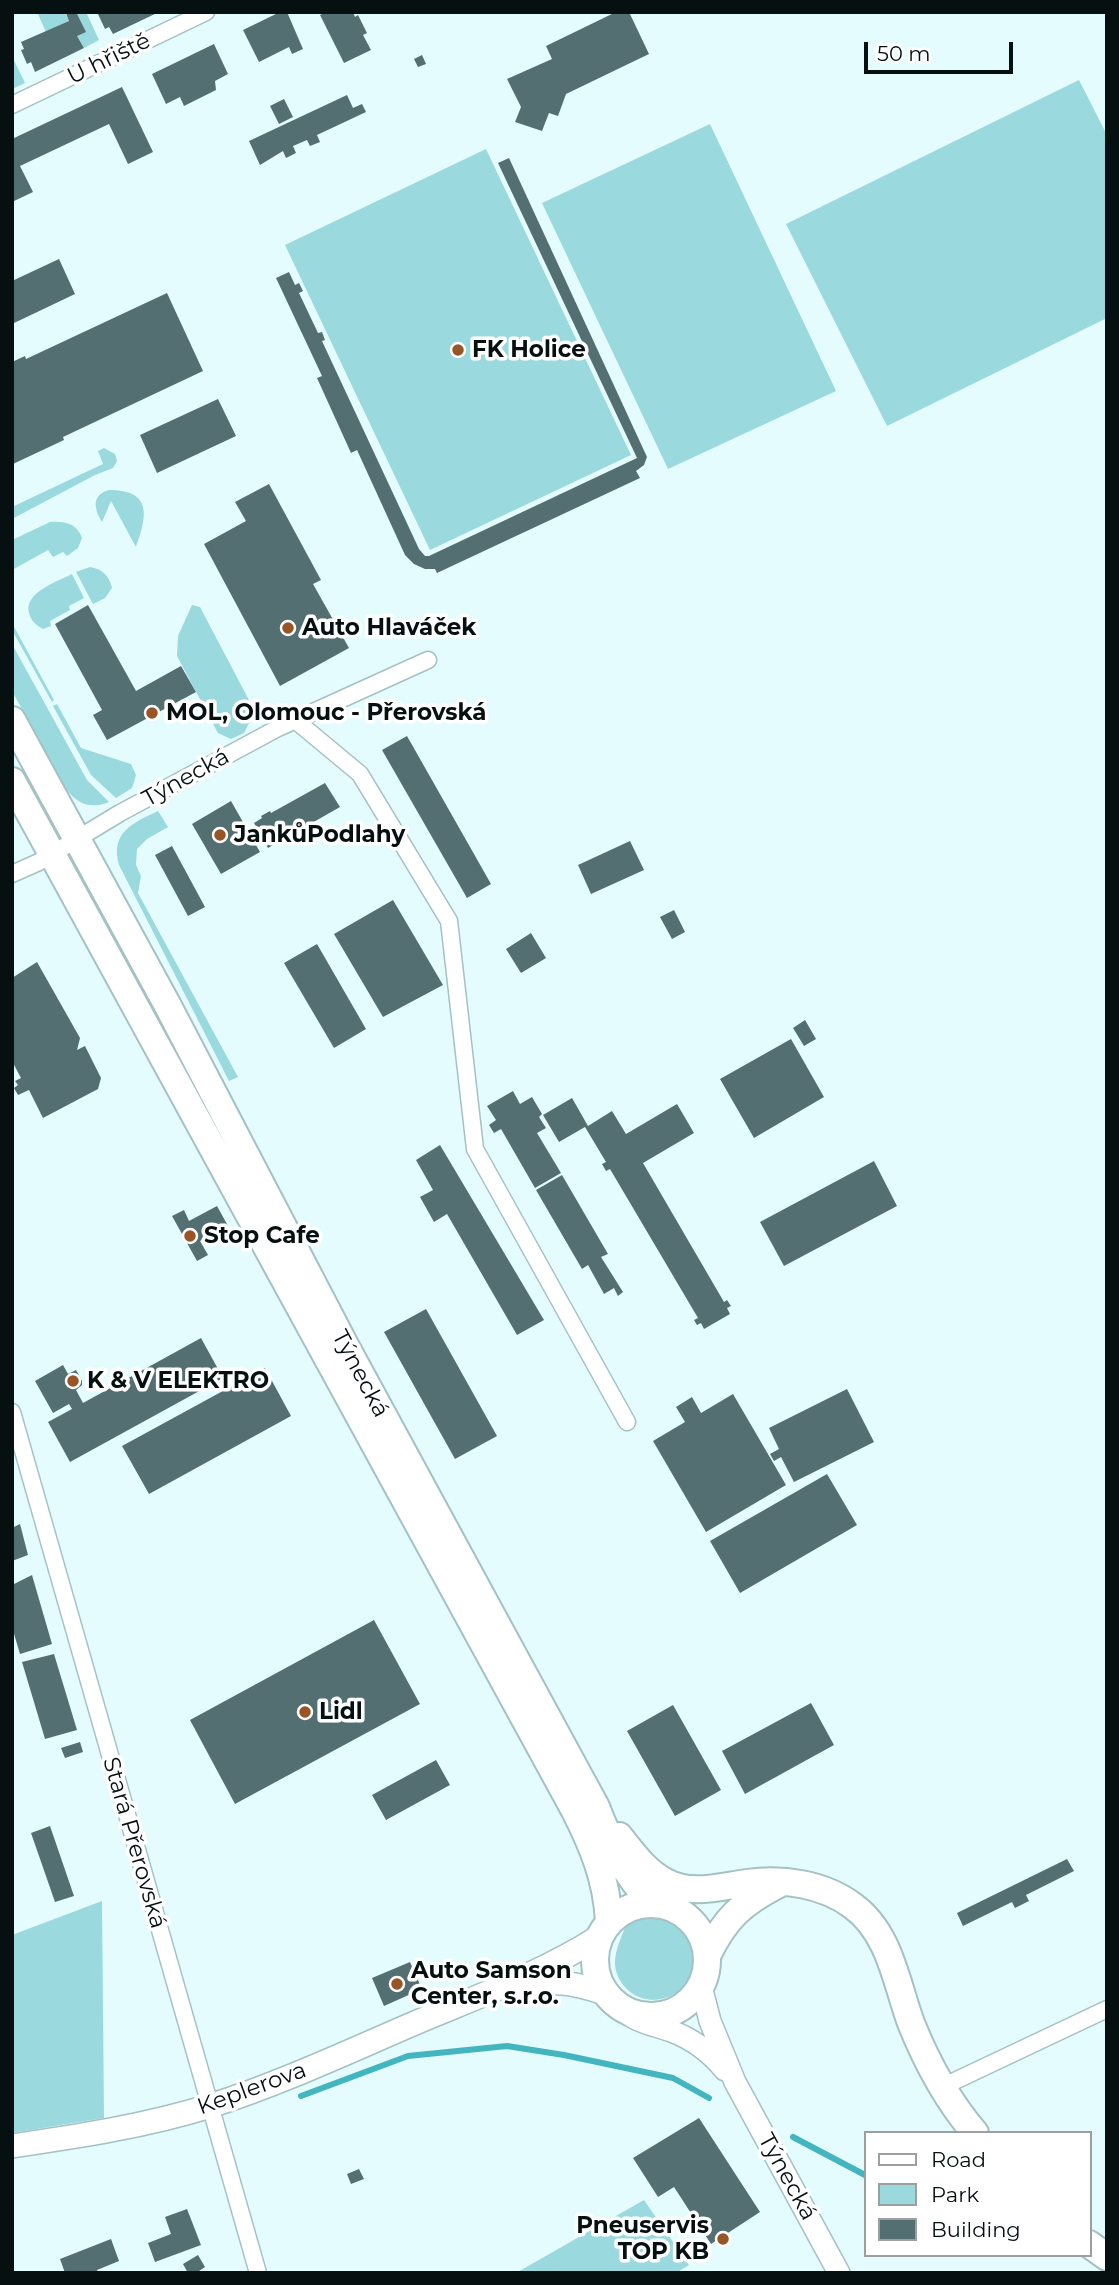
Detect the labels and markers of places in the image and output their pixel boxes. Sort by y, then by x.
place label: FK Holice [472,336,586,364]
marker: FK Holice [450,342,466,358]
place label: Auto Hlaváček [302,614,476,642]
marker: Auto Hlaváček [280,620,296,636]
place label: MOL, Olomouc - Přerovská [166,699,487,727]
marker: MOL, Olomouc - Přerovská [144,705,160,721]
place label: JankůPodlahy [234,821,405,849]
marker: JankůPodlahy [212,827,228,843]
place label: Stop Cafe [204,1222,320,1250]
marker: Stop Cafe [182,1228,198,1244]
place label: K & V ELEKTRO [87,1367,269,1395]
marker: K & V ELEKTRO [65,1373,81,1389]
place label: Lidl [319,1698,363,1726]
marker: Lidl [297,1704,313,1720]
place label: Auto Samson Center, s.r.o. [411,1957,572,2011]
marker: Auto Samson Center, s.r.o. [389,1976,405,1992]
place label: Pneuservis TOP KB [576,2212,709,2266]
marker: Pneuservis TOP KB [715,2231,731,2247]

